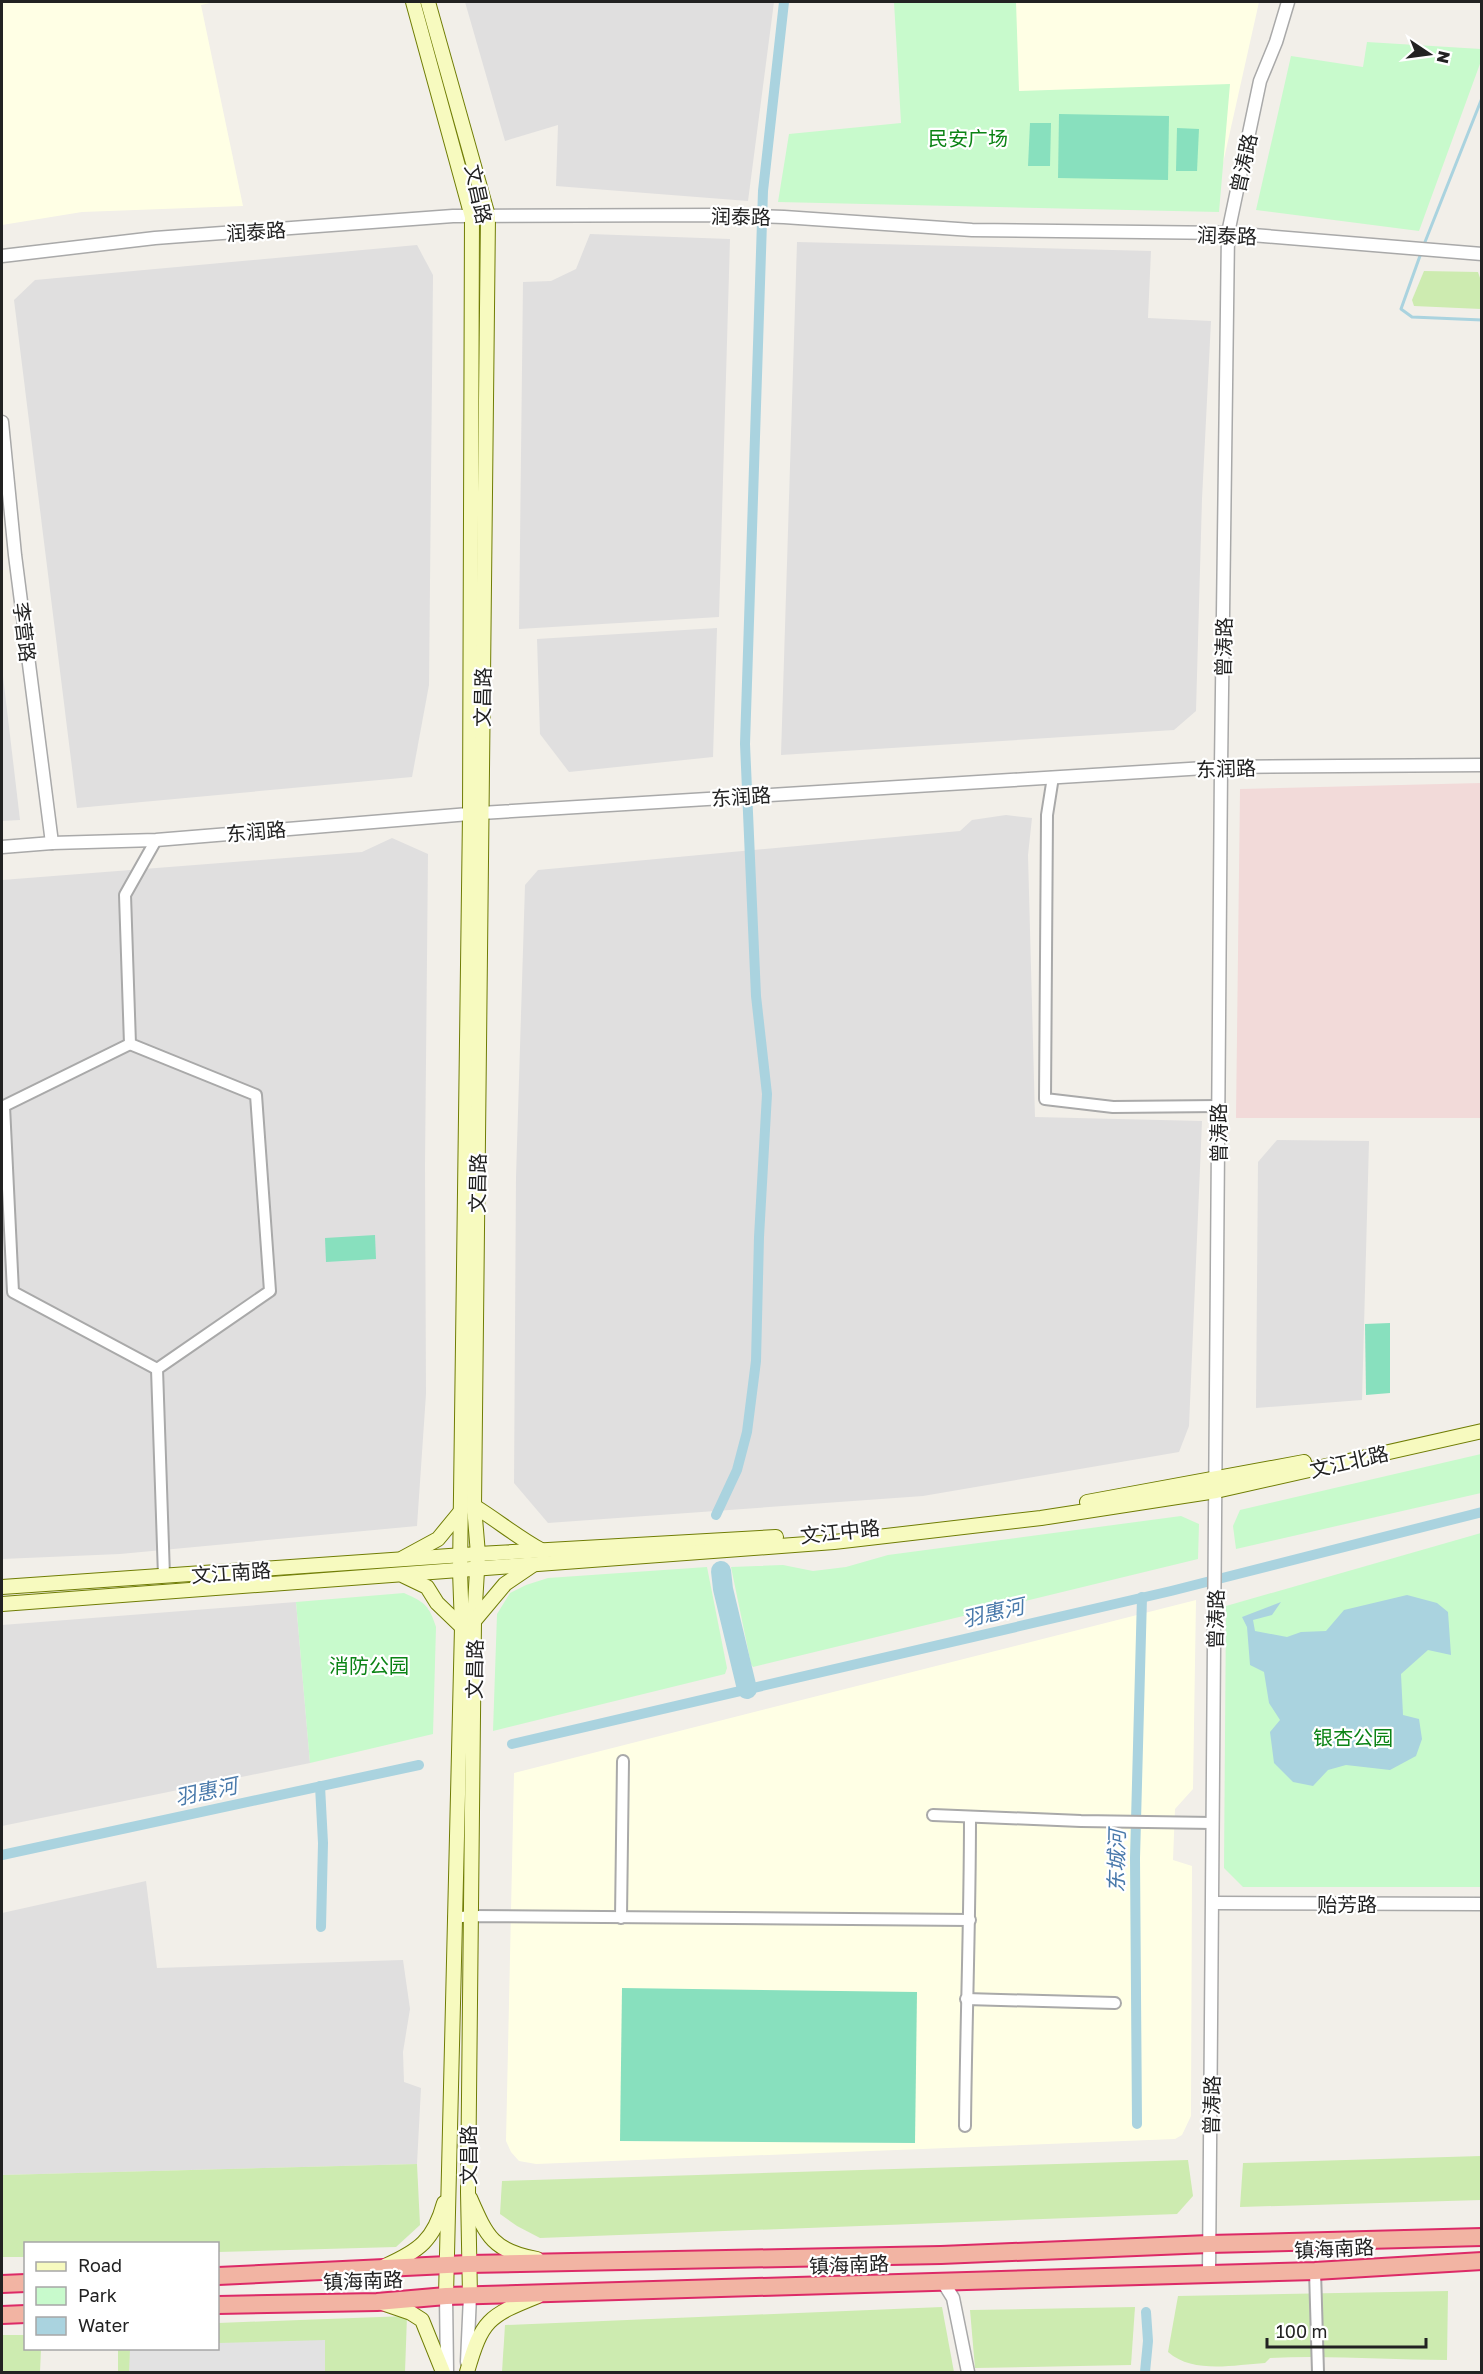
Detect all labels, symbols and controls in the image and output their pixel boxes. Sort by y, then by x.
north arrow [1399,24,1459,84]
text: N [1433,49,1455,66]
park label: 民安广场 [928,126,1008,150]
street label: 曾涛路 [1225,131,1261,195]
street label: 文昌路 [461,162,497,226]
street label: 润泰路 [711,203,771,229]
street label: 润泰路 [225,217,287,245]
street label: 润泰路 [1197,222,1257,248]
street label: 李营路 [9,601,41,663]
street label: 曾涛路 [1210,617,1236,677]
street label: 文昌路 [469,667,495,727]
street label: 东润路 [1196,755,1256,781]
street label: 东润路 [710,782,772,810]
street label: 东润路 [225,816,287,846]
street label: 曾涛路 [1206,1103,1230,1163]
street label: 文昌路 [464,1153,490,1213]
street label: 文江北路 [1307,1440,1391,1482]
street label: 文江中路 [799,1515,881,1547]
street label: 文江南路 [190,1557,272,1587]
street label: 曾涛路 [1202,1589,1228,1649]
water label: 羽惠河 [959,1591,1031,1632]
street label: 文昌路 [461,1639,487,1699]
park label: 消防公园 [329,1653,409,1677]
park label: 银杏公园 [1313,1725,1393,1749]
water label: 羽惠河 [172,1771,243,1810]
water label: 东城河 [1102,1825,1130,1893]
street label: 贻芳路 [1317,1892,1377,1916]
street label: 曾涛路 [1198,2075,1224,2135]
street label: 文昌路 [456,2125,480,2185]
street label: 镇海南路 [1293,2234,1375,2262]
legend [24,2242,219,2350]
street label: 镇海南路 [809,2251,889,2277]
text: Road [78,2254,122,2276]
street label: 镇海南路 [323,2267,403,2293]
text: Park [78,2284,117,2306]
scale bar [1267,2311,1426,2349]
text: Water [78,2314,129,2336]
text: 100 m [1276,2320,1327,2342]

